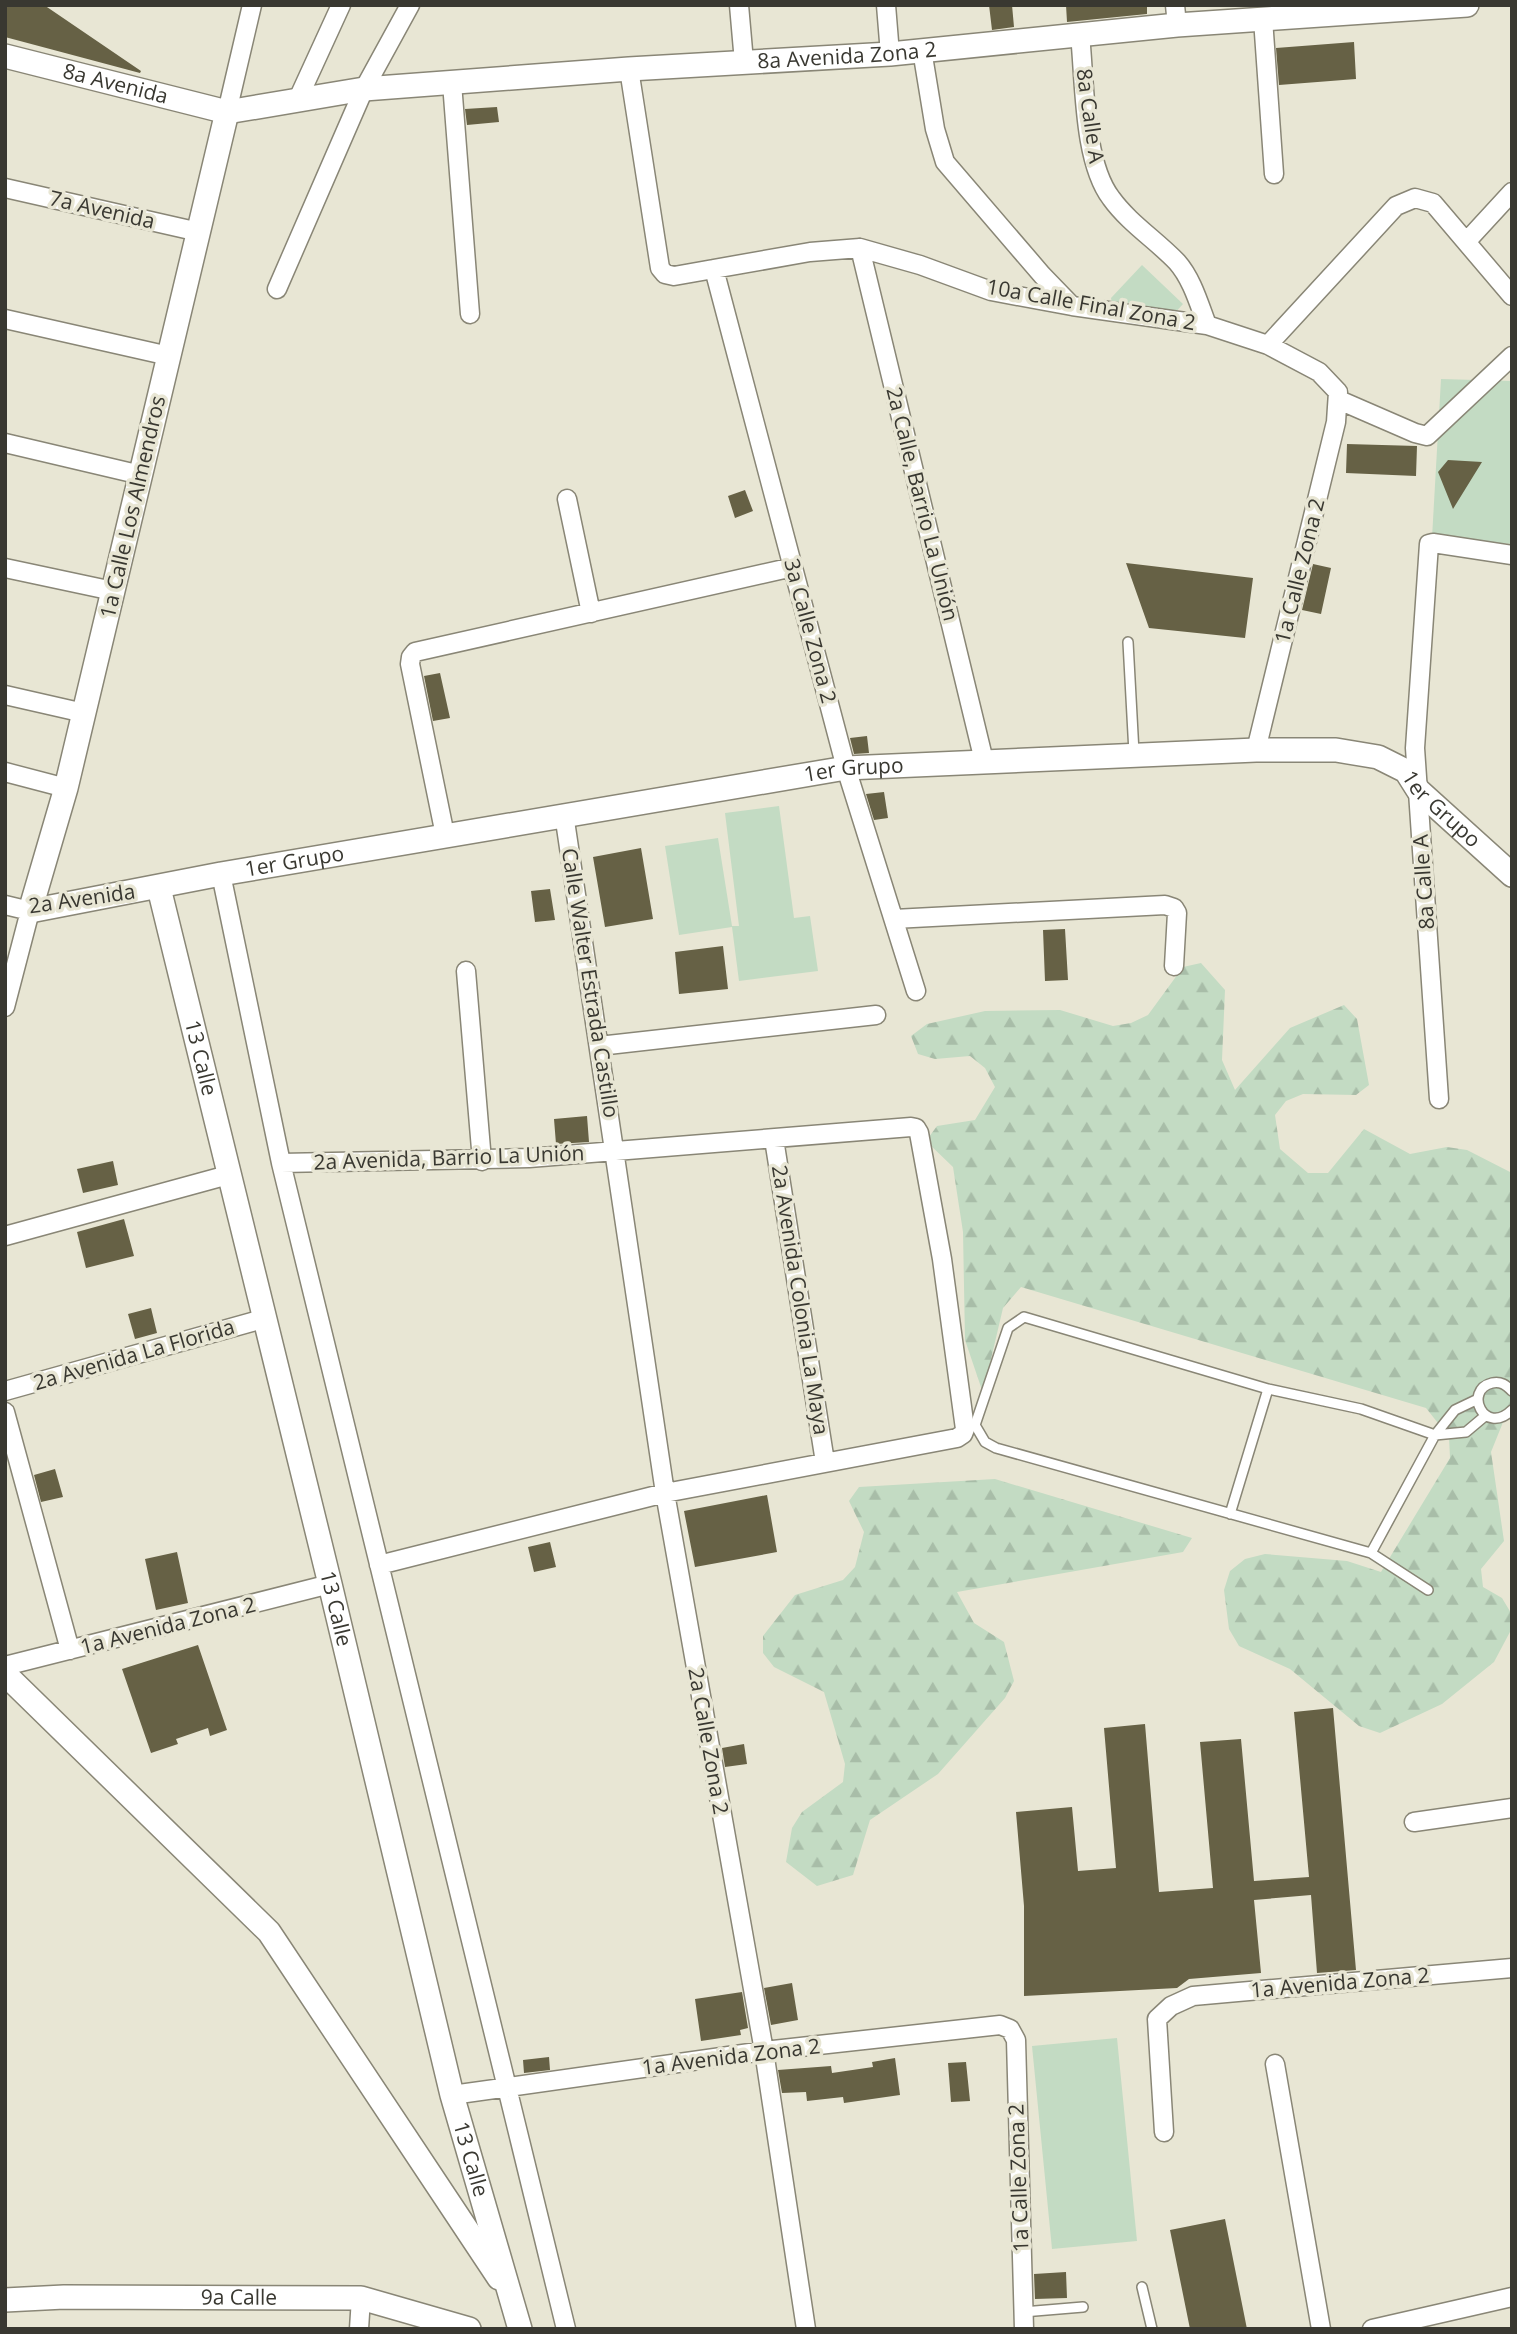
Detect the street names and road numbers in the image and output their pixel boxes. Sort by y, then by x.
street label: 8a Avenida Zona 2 [756,34,938,75]
street label: 8a Avenida [60,56,171,110]
street label: 8a Calle A [1071,67,1112,166]
street label: 7a Avenida [47,183,158,235]
street label: 10a Calle Final Zona 2 [984,272,1198,336]
street label: 2a Calle, Barrio La Unión [880,384,966,624]
street label: 1a Calle Los Almendros [93,393,171,621]
street label: 1a Calle Zona 2 [1267,495,1331,646]
street label: 3a Calle Zona 2 [778,555,844,706]
street label: 1er Grupo [801,750,904,788]
street label: 1er Grupo [1396,765,1487,853]
street label: 8a Calle A [1406,833,1440,931]
street label: 1er Grupo [242,838,346,883]
street label: Calle Walter Estrada Castillo [556,846,626,1120]
street label: 2a Avenida [27,877,137,919]
street label: 13 Calle [179,1017,224,1098]
street label: 2a Avenida, Barrio La Unión [313,1138,585,1176]
street label: 2a Avenida Colonia La Maya [766,1163,836,1437]
street label: 2a Avenida La Florida [30,1312,238,1396]
street label: 13 Calle [314,1568,359,1649]
street label: 1a Avenida Zona 2 [77,1590,258,1660]
street label: 2a Calle Zona 2 [682,1665,736,1816]
street label: 1a Avenida Zona 2 [1249,1960,1431,2004]
street label: 1a Avenida Zona 2 [640,2031,822,2081]
street label: 1a Calle Zona 2 [1001,2103,1035,2253]
street label: 13 Calle [447,2118,496,2200]
street label: 9a Calle [201,2282,277,2311]

